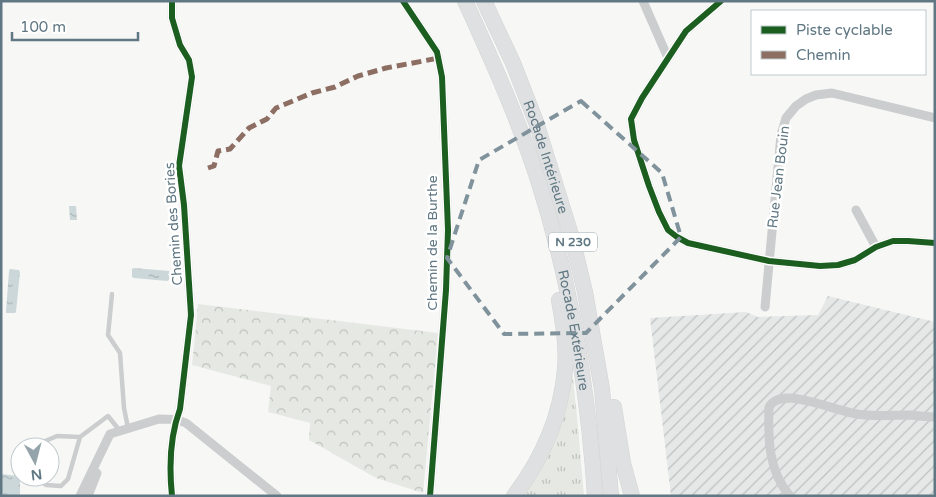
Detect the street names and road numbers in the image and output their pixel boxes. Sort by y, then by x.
street label: Rocade Intérieure [519,98,572,216]
street label: Rue Jean Bouin [764,125,793,229]
street label: Chemin des Bories [161,162,186,286]
street label: Chemin de la Burthe [424,175,441,311]
road number: N 230 [549,232,597,252]
street label: Rocade Extérieure [554,268,593,392]

